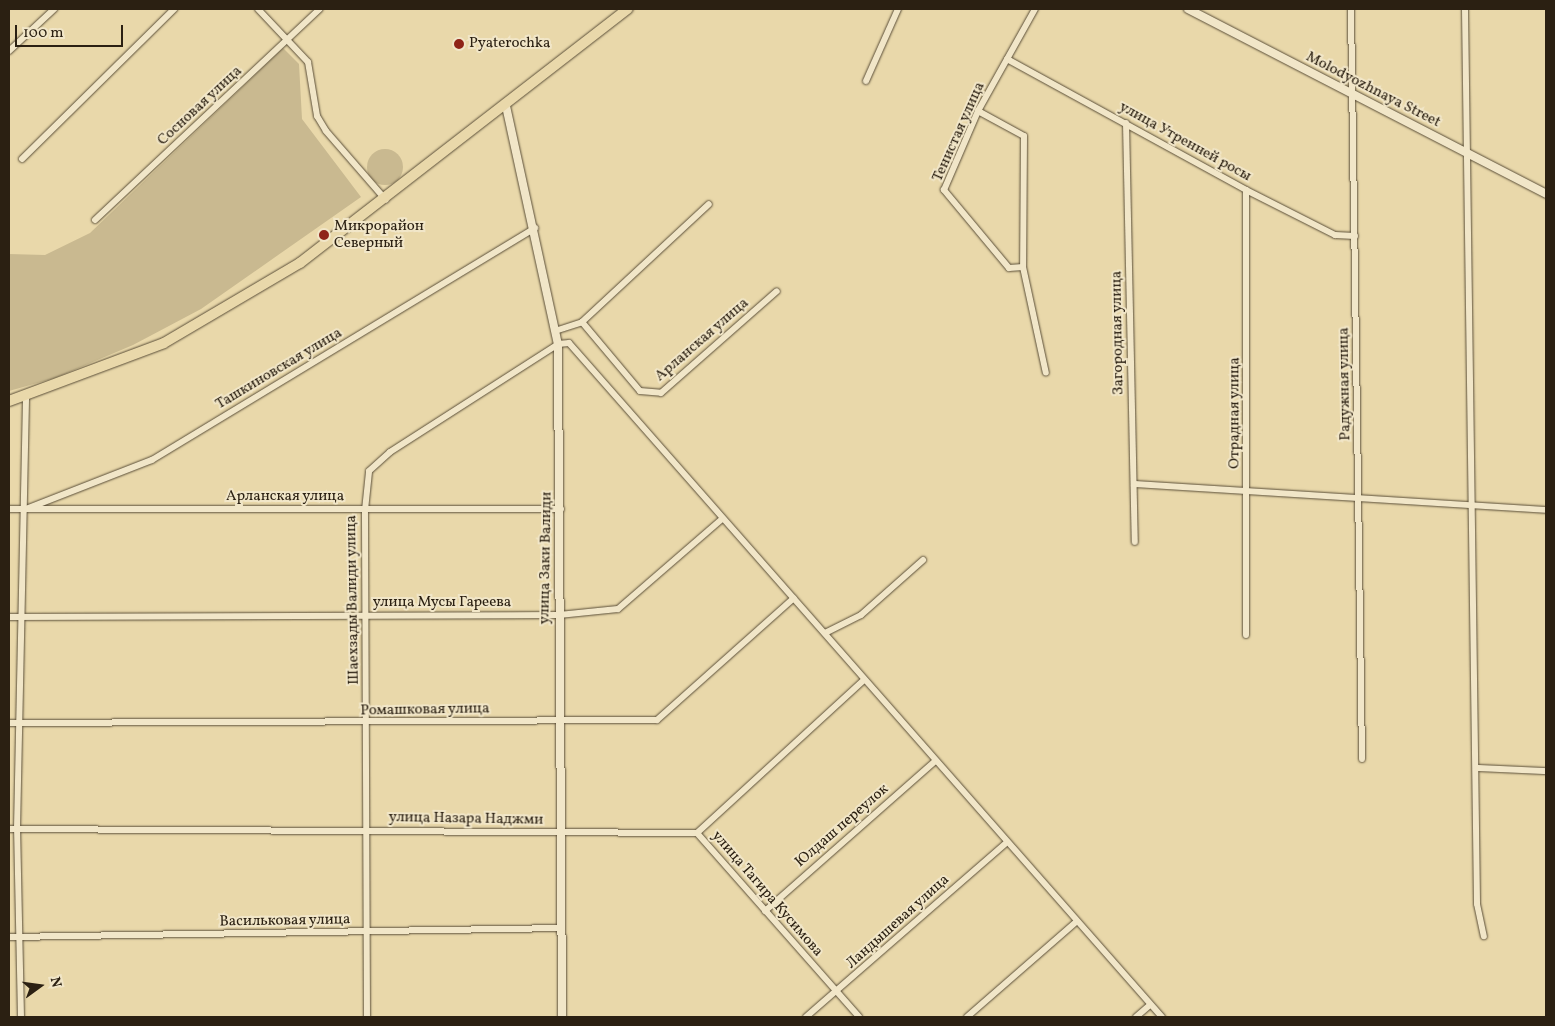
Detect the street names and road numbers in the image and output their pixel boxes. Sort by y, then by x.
street label: Molodyozhnaya Street [1303,48,1443,132]
street label: Сосновая улица [154,62,246,150]
street label: Тенистая улица [929,79,989,185]
street label: улица Утренней росы [1116,98,1254,186]
street label: Загородная улица [1108,271,1128,395]
street label: Арланская улица [651,294,753,386]
street label: Ташкиновская улица [212,324,346,414]
street label: Радужная улица [1335,327,1355,441]
street label: Отрадная улица [1226,357,1244,469]
street label: Арланская улица [226,488,344,506]
street label: улица Заки Валиди [536,492,556,624]
street label: Шаехзады Валиди улица [343,515,363,685]
street label: улица Мусы Гареева [373,594,511,612]
street label: Ромашковая улица [360,700,490,720]
street label: Юлдаш переулок [792,780,892,872]
street label: улица Назара Наджми [389,809,543,829]
street label: улица Тагира Кусимова [707,827,827,961]
street label: Ландышевая улица [843,871,953,973]
street label: Васильковая улица [219,911,351,931]

